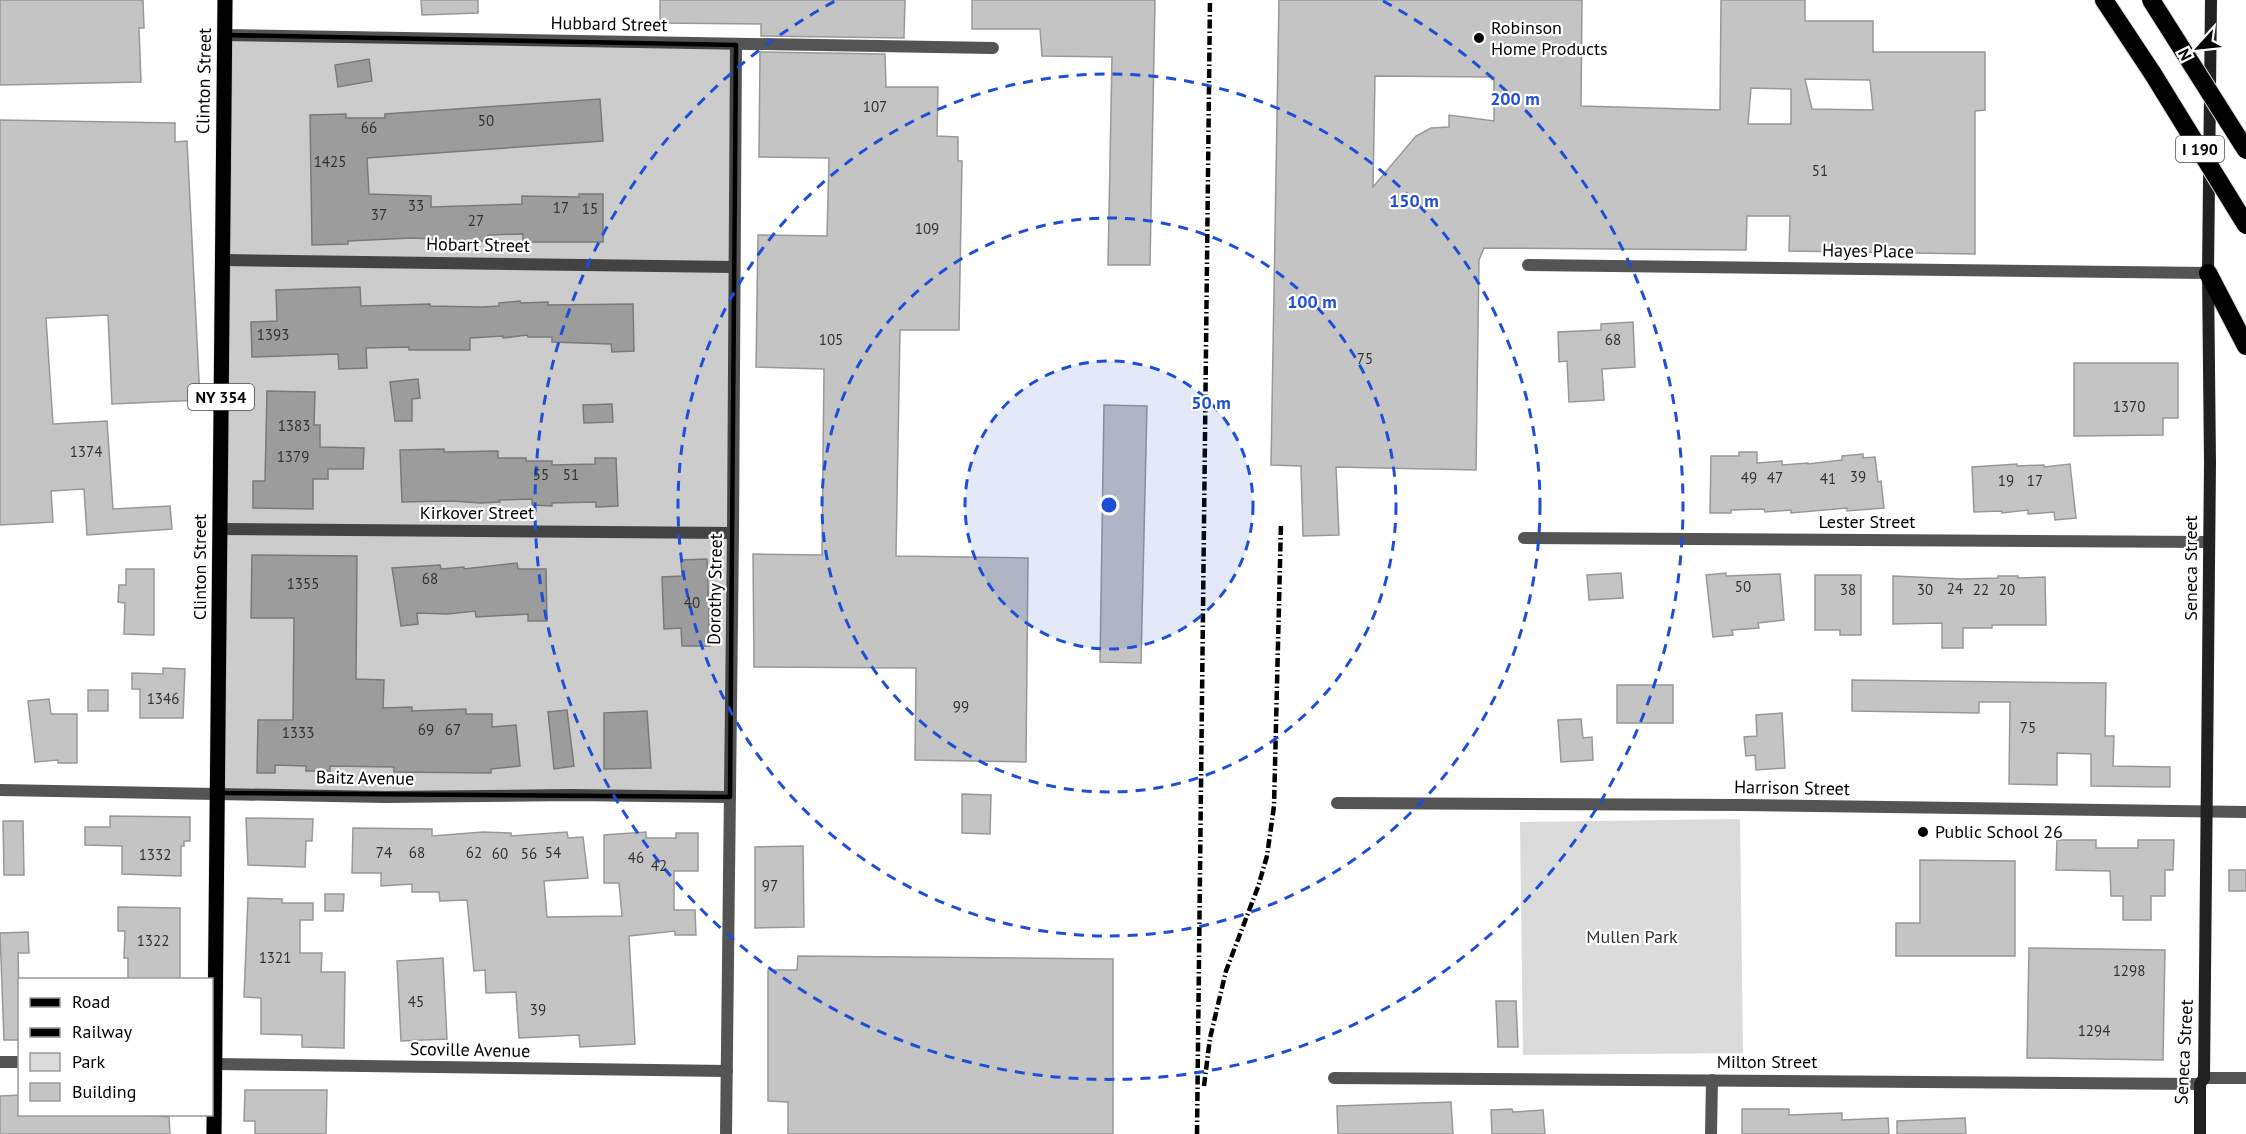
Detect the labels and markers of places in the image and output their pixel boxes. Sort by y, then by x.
place label: Robinson Home Products [1491,16,1608,60]
marker: Robinson Home Products [1472,31,1486,45]
centre of rings [1099,495,1119,515]
place label: Public School 26 [1935,820,2063,843]
marker: Public School 26 [1916,825,1930,839]

